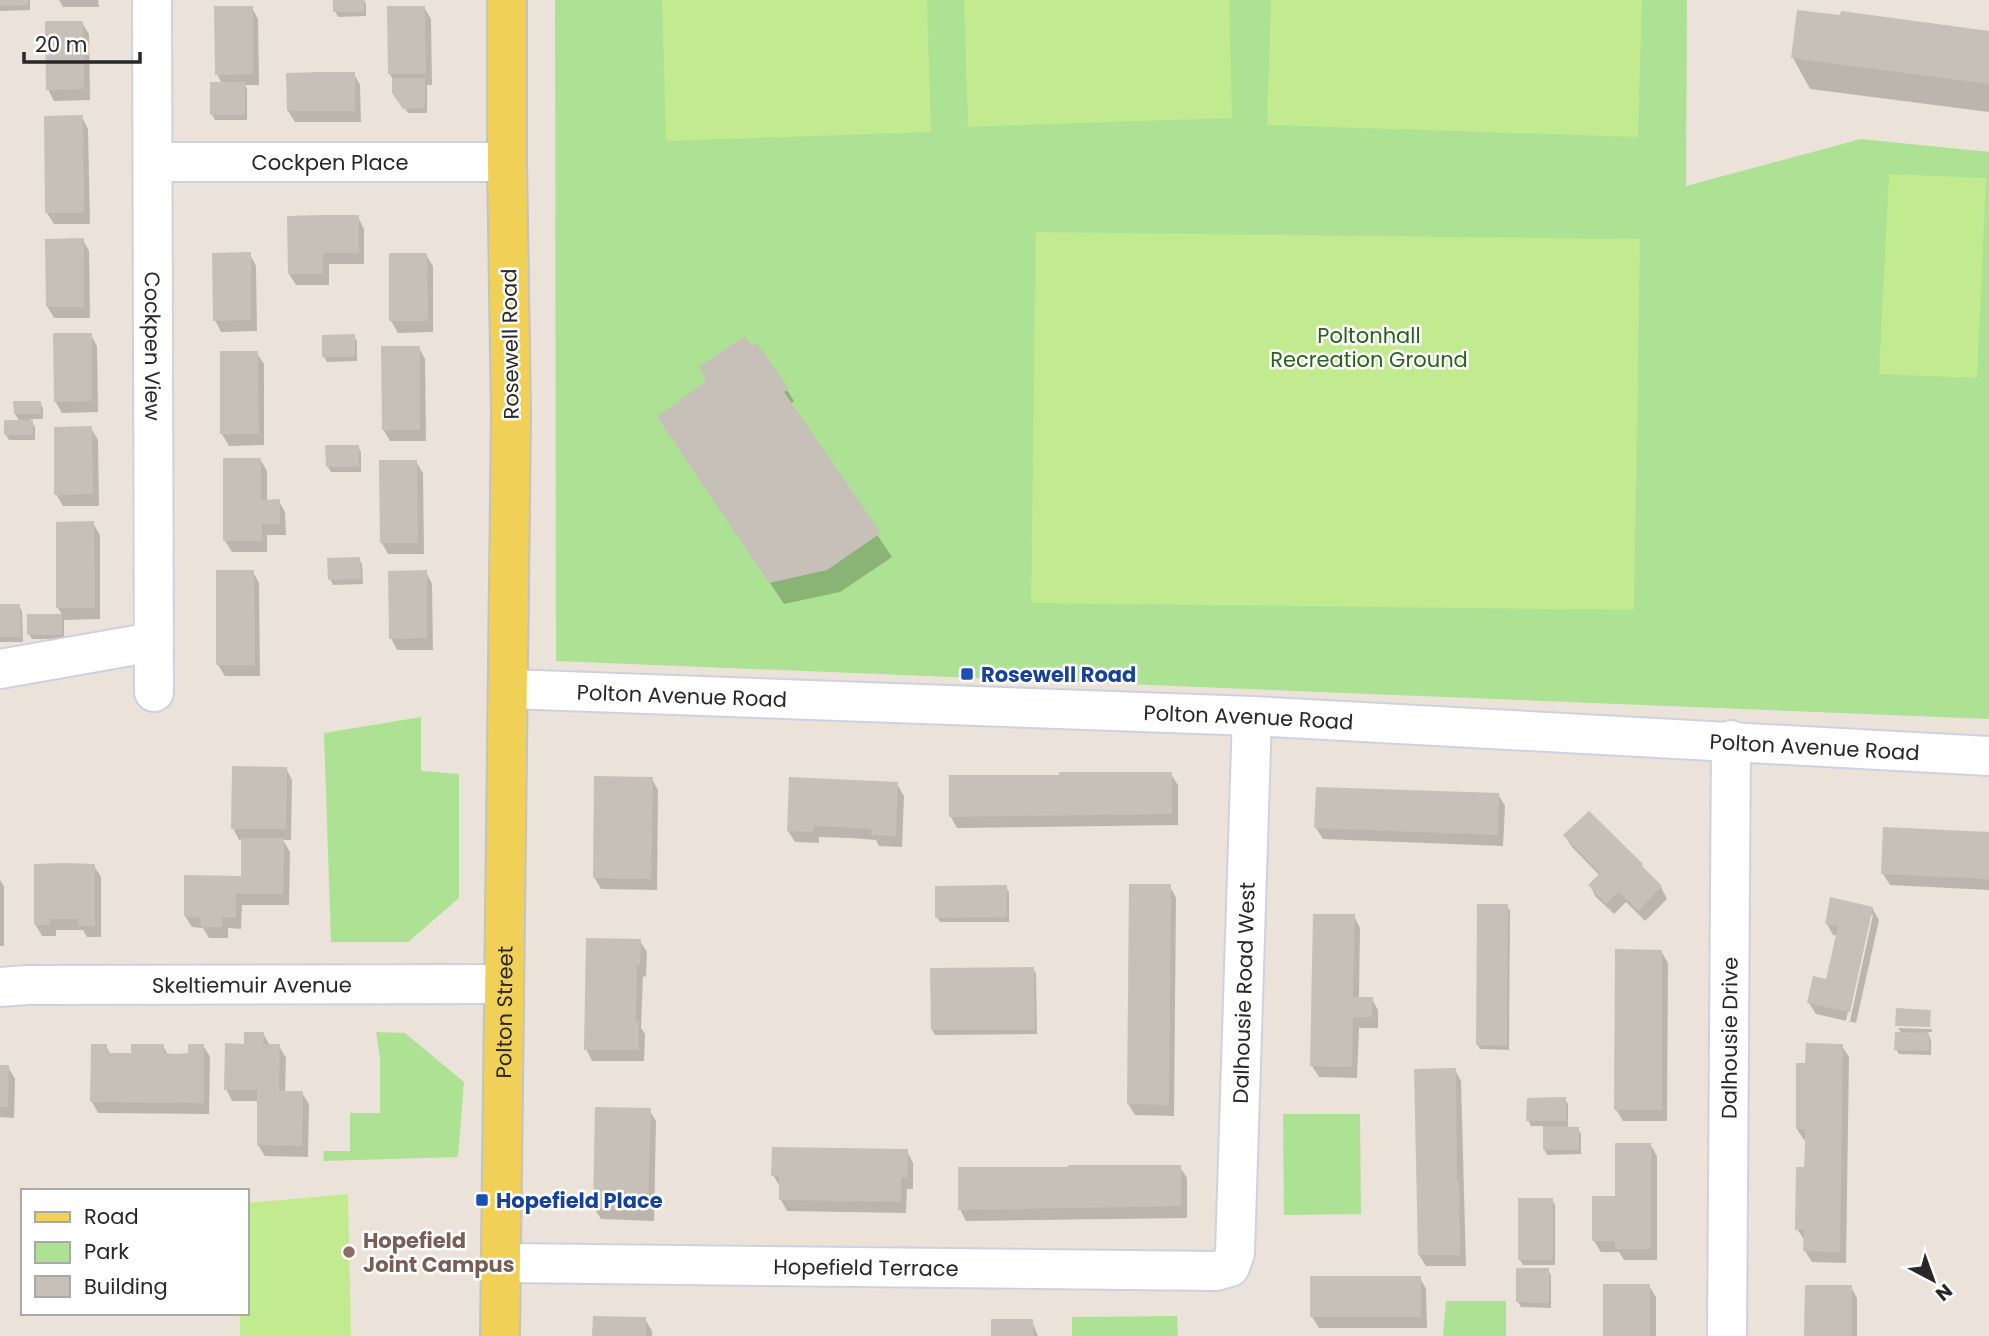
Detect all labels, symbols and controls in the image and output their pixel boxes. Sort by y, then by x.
scale bar [24,21,140,65]
text: 20 m [35,30,88,59]
street label: Cockpen Place [252,148,408,177]
street label: Rosewell Road [494,268,526,420]
street label: Cockpen View [138,271,168,421]
park label: Poltonhall Recreation Ground [1270,321,1468,374]
place label: Rosewell Road [981,660,1136,689]
marker: Rosewell Road [959,666,975,682]
street label: Polton Avenue Road [576,677,787,714]
street label: Polton Avenue Road [1143,698,1354,736]
street label: Polton Avenue Road [1709,726,1920,767]
street label: Dalhousie Road West [1225,881,1261,1104]
street label: Polton Street [489,946,519,1078]
street label: Dalhousie Drive [1714,957,1744,1119]
street label: Skeltiemuir Avenue [152,970,352,999]
place label: Hopefield Place [496,1186,663,1215]
legend [21,1189,248,1315]
marker: Hopefield Place [474,1192,490,1208]
text: Road [84,1202,139,1231]
place label: Hopefield Joint Campus [363,1226,514,1279]
text: Park [84,1237,129,1266]
marker: Hopefield Joint Campus [341,1244,357,1260]
north arrow [1898,1245,1968,1315]
street label: Hopefield Terrace [773,1252,959,1283]
text: Building [84,1272,168,1301]
text: N [1930,1278,1958,1307]

